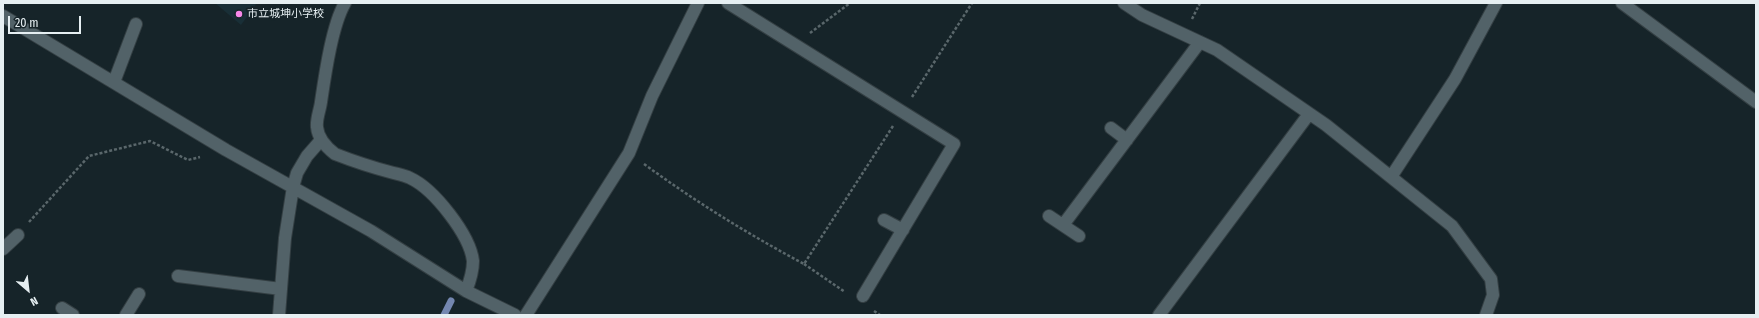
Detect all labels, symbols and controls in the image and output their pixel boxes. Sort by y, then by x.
place label: 市立城坤小学校 [247,7,324,21]
scale bar [10,8,83,34]
marker: 市立城坤小学校 [234,9,244,19]
text: 20 m [15,16,39,30]
north arrow [8,270,48,310]
text: N [28,294,40,308]

